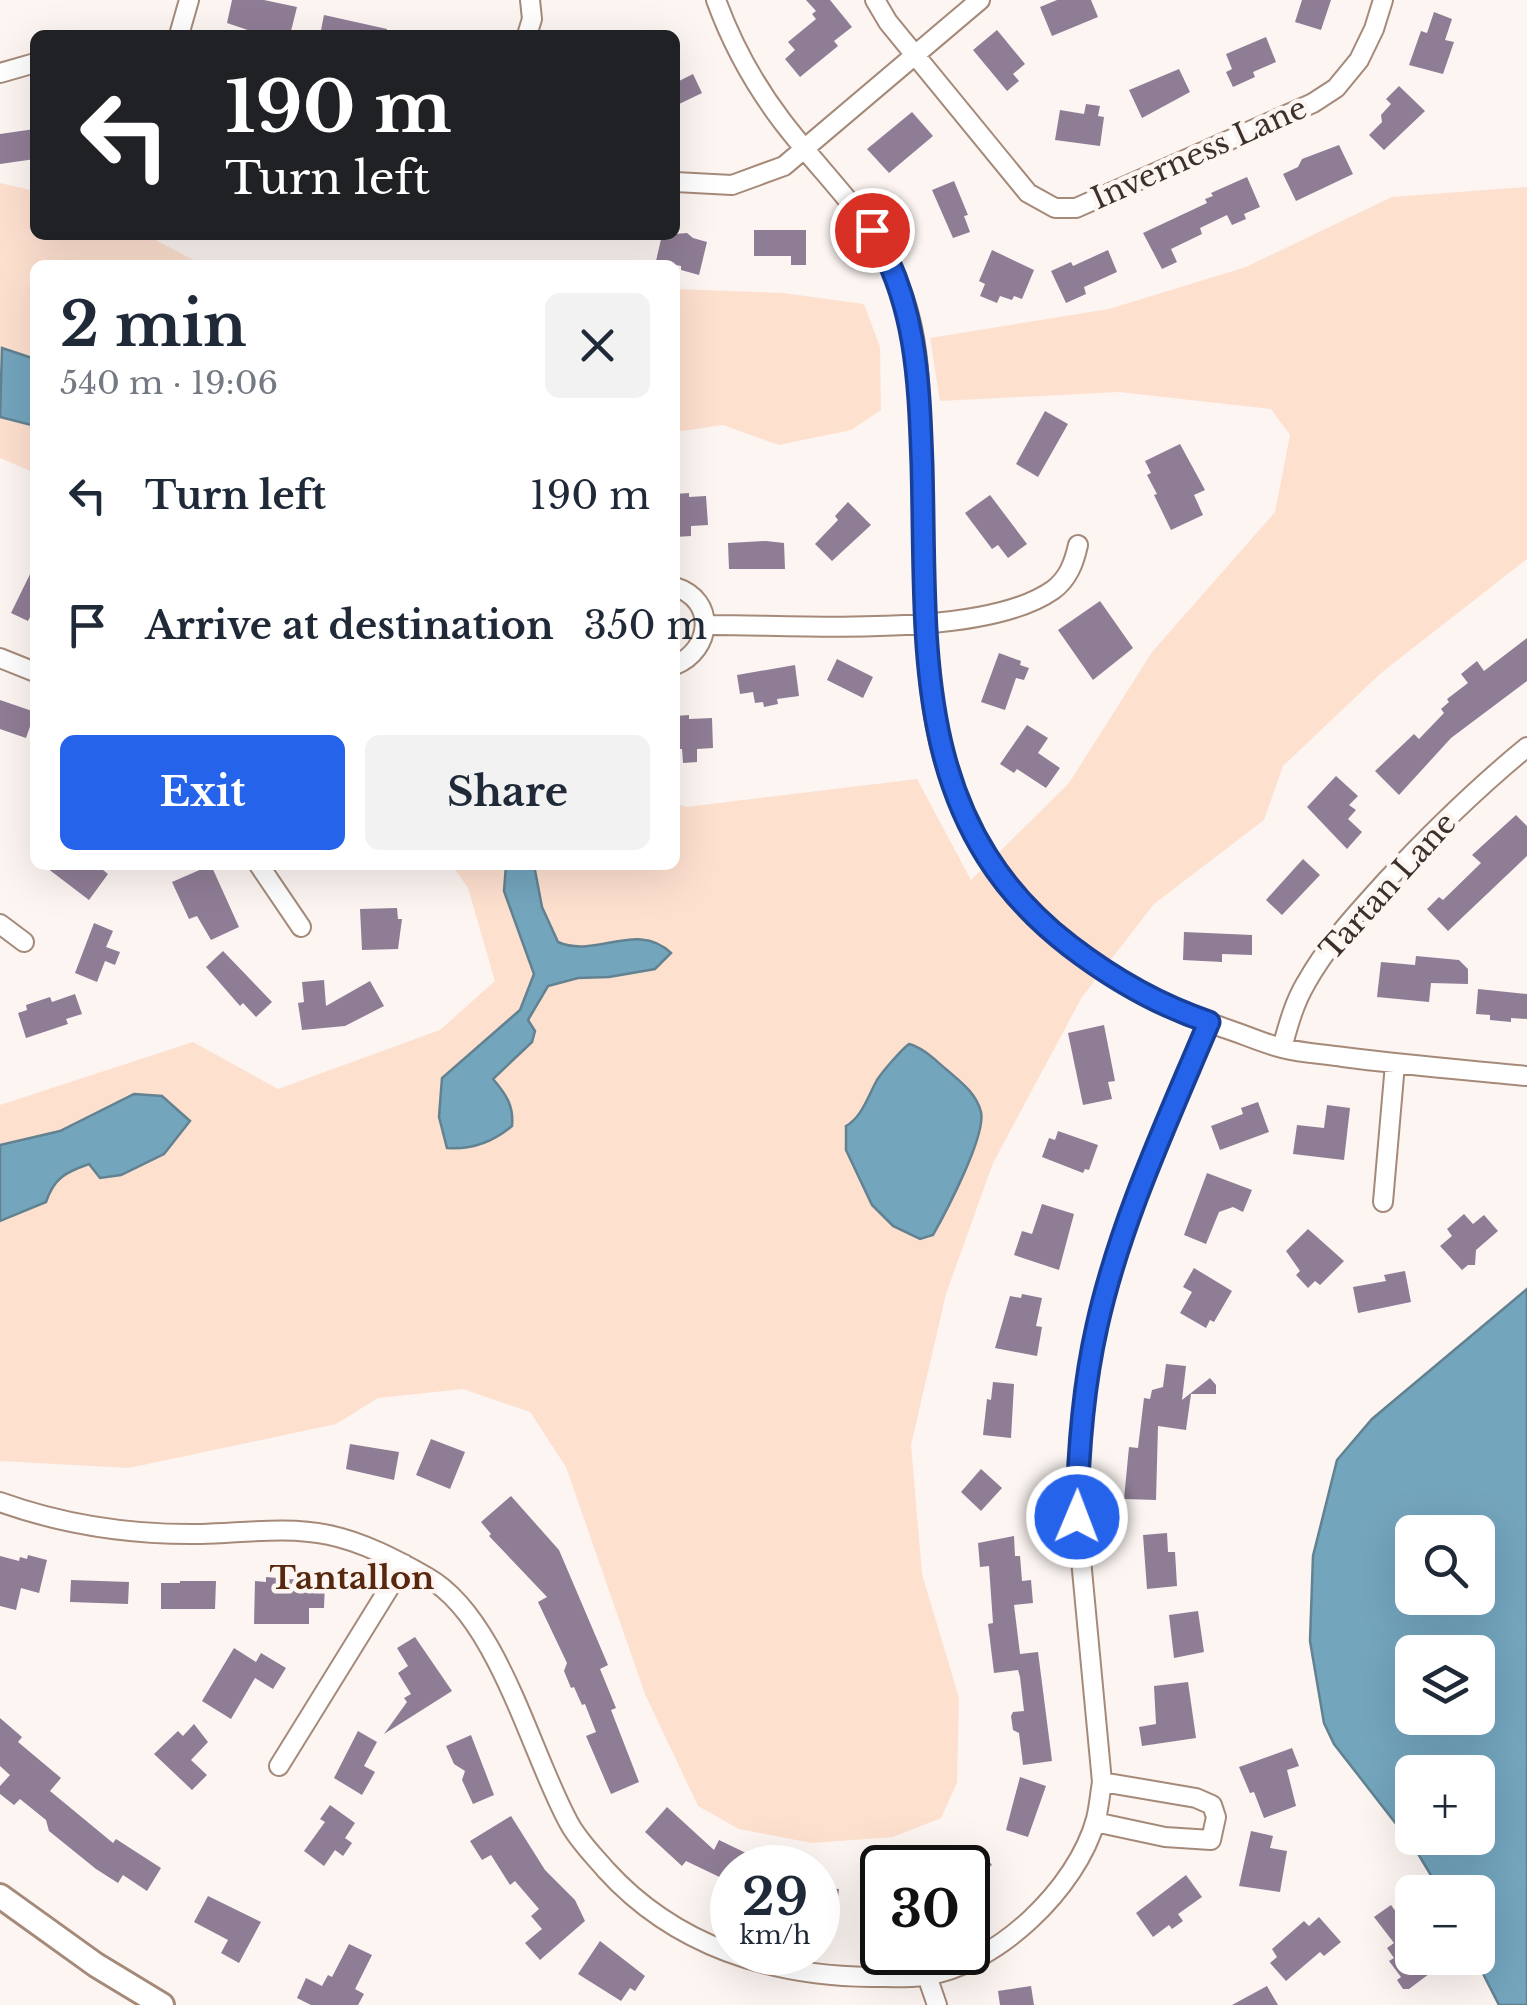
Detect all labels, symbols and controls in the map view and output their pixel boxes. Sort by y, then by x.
text: 190 m [225,64,452,151]
icon: left [60,70,190,200]
street label: Inverness Lane [1086,89,1312,217]
text: Turn left [225,150,430,206]
pin [830,188,915,273]
icon: arrive [845,203,900,258]
text: 2 min [60,288,247,362]
button: close [545,293,650,398]
text: 540 m · 19:06 [60,363,278,403]
icon: left [60,468,115,523]
text: Turn left [145,472,326,519]
text: 190 m [530,472,650,519]
icon: arrive [60,598,115,653]
text: Arrive at destination [145,602,554,649]
text: 350 m [584,602,707,649]
button: Exit [60,735,345,850]
button: Share [365,735,650,850]
street label: Tartan Lane [1312,805,1464,967]
position arrow [1025,1465,1129,1569]
map controls [1395,1515,1495,1975]
button: search [1395,1515,1495,1615]
district label: Tantallon [270,1558,434,1598]
button: layers [1395,1635,1495,1735]
button: + [1395,1755,1495,1855]
speed limit sign: 30 [860,1845,990,1975]
text: 29 [742,1866,808,1929]
button: − [1395,1875,1495,1975]
text: km/h [740,1920,810,1951]

